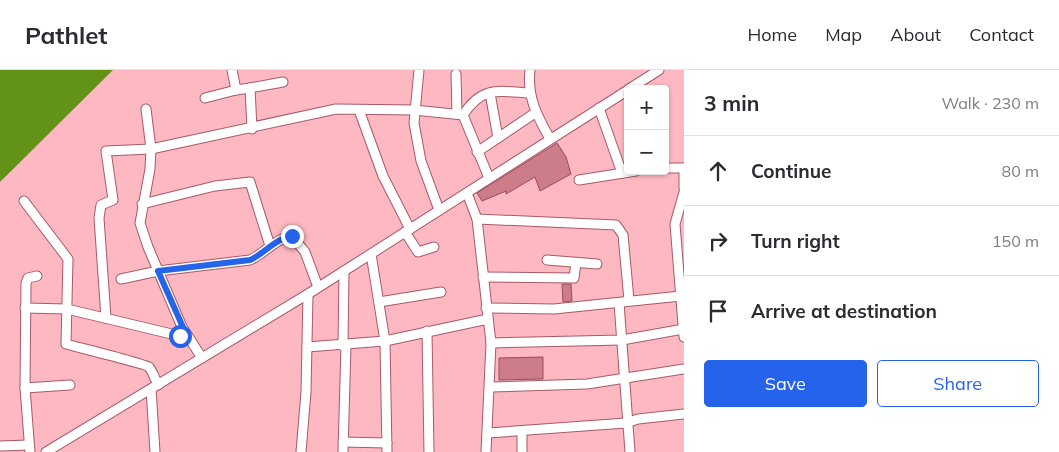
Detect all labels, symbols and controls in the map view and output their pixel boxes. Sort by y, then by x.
text: Pathlet [25,20,107,50]
text: Home [747,23,797,46]
text: Map [825,23,862,46]
text: About [890,23,941,46]
text: Contact [969,23,1034,46]
map controls [624,85,669,175]
button: + [624,85,669,130]
text: 3 min [704,90,759,116]
text: Walk · 230 m [941,93,1039,113]
button: − [624,130,669,175]
icon: ahead [704,157,732,185]
text: Continue [751,159,831,183]
text: 80 m [1002,161,1039,181]
route end [281,225,304,248]
icon: right [704,227,732,255]
text: Turn right [751,229,840,253]
text: 150 m [992,231,1039,251]
icon: arrive [704,297,732,325]
text: Arrive at destination [751,299,937,323]
route start [169,325,192,348]
button: Save [704,360,867,407]
button: Share [877,360,1039,407]

